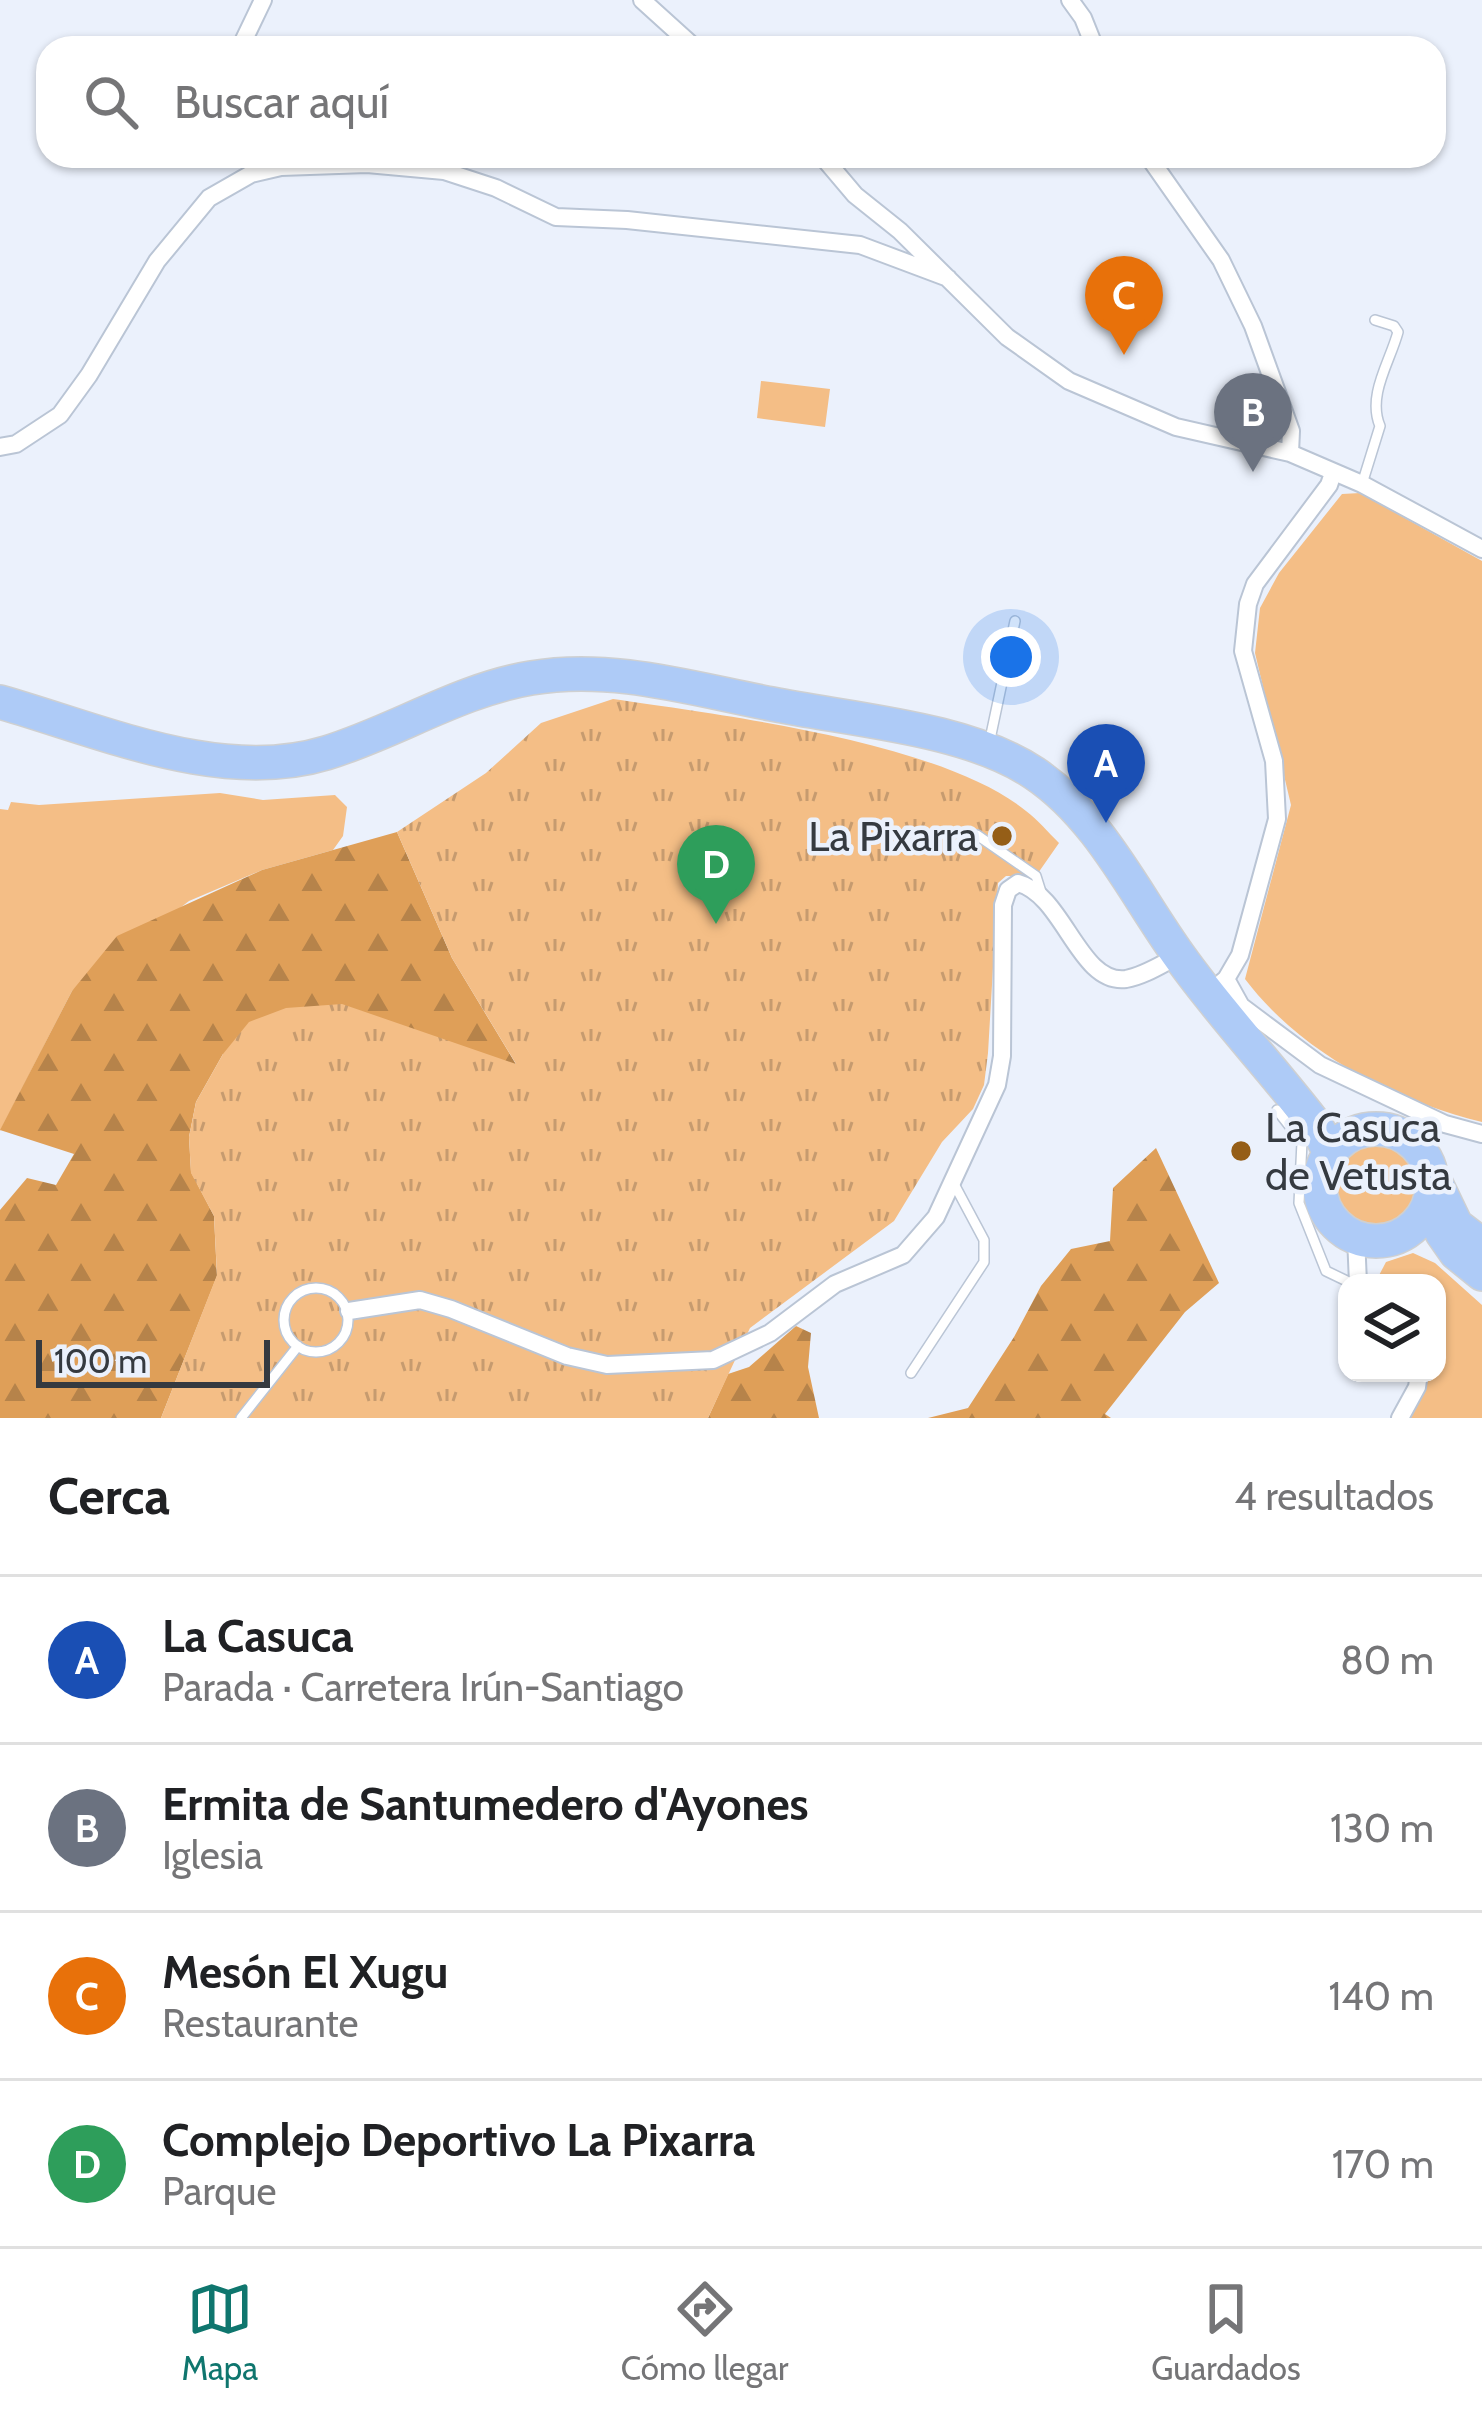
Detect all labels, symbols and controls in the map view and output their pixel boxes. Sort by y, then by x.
search box [36,36,1446,168]
icon: search [78,69,144,135]
text: Buscar aquí [174,75,389,129]
pin: C [1085,256,1163,355]
pin: B [1214,373,1292,472]
your location [981,627,1041,687]
pin: A [1067,724,1145,823]
place label: La Pixarra [808,810,978,862]
marker: La Pixarra [989,823,1015,849]
pin: D [677,825,755,924]
place label: La Casuca de Vetusta [1265,1101,1452,1201]
marker: La Casuca de Vetusta [1228,1138,1254,1164]
map controls [1338,1274,1446,1382]
button: layers [1338,1274,1446,1382]
scale bar [36,1334,270,1387]
text: 100 m [54,1341,147,1381]
text: Cerca [48,1465,170,1527]
text: 4 resultados [1234,1472,1434,1520]
text: La Casuca [162,1609,354,1663]
text: A [75,1636,99,1684]
text: 80 m [1340,1636,1434,1684]
text: Parada · Carretera Irún-Santiago [162,1663,684,1711]
text: Ermita de Santumedero d'Ayones [162,1777,809,1831]
text: B [75,1804,99,1852]
text: 130 m [1330,1804,1434,1852]
text: Iglesia [162,1831,263,1879]
text: Mesón El Xugu [162,1945,448,1999]
text: C [75,1972,99,2020]
text: 140 m [1329,1972,1434,2020]
text: Restaurante [162,1999,358,2047]
text: Complejo Deportivo La Pixarra [162,2113,755,2167]
text: D [73,2140,101,2188]
text: 170 m [1332,2140,1434,2188]
text: Parque [162,2167,276,2215]
tab: Mapa [181,2276,258,2388]
tab: Cómo llegar [621,2276,788,2388]
tab: Guardados [1151,2276,1301,2388]

